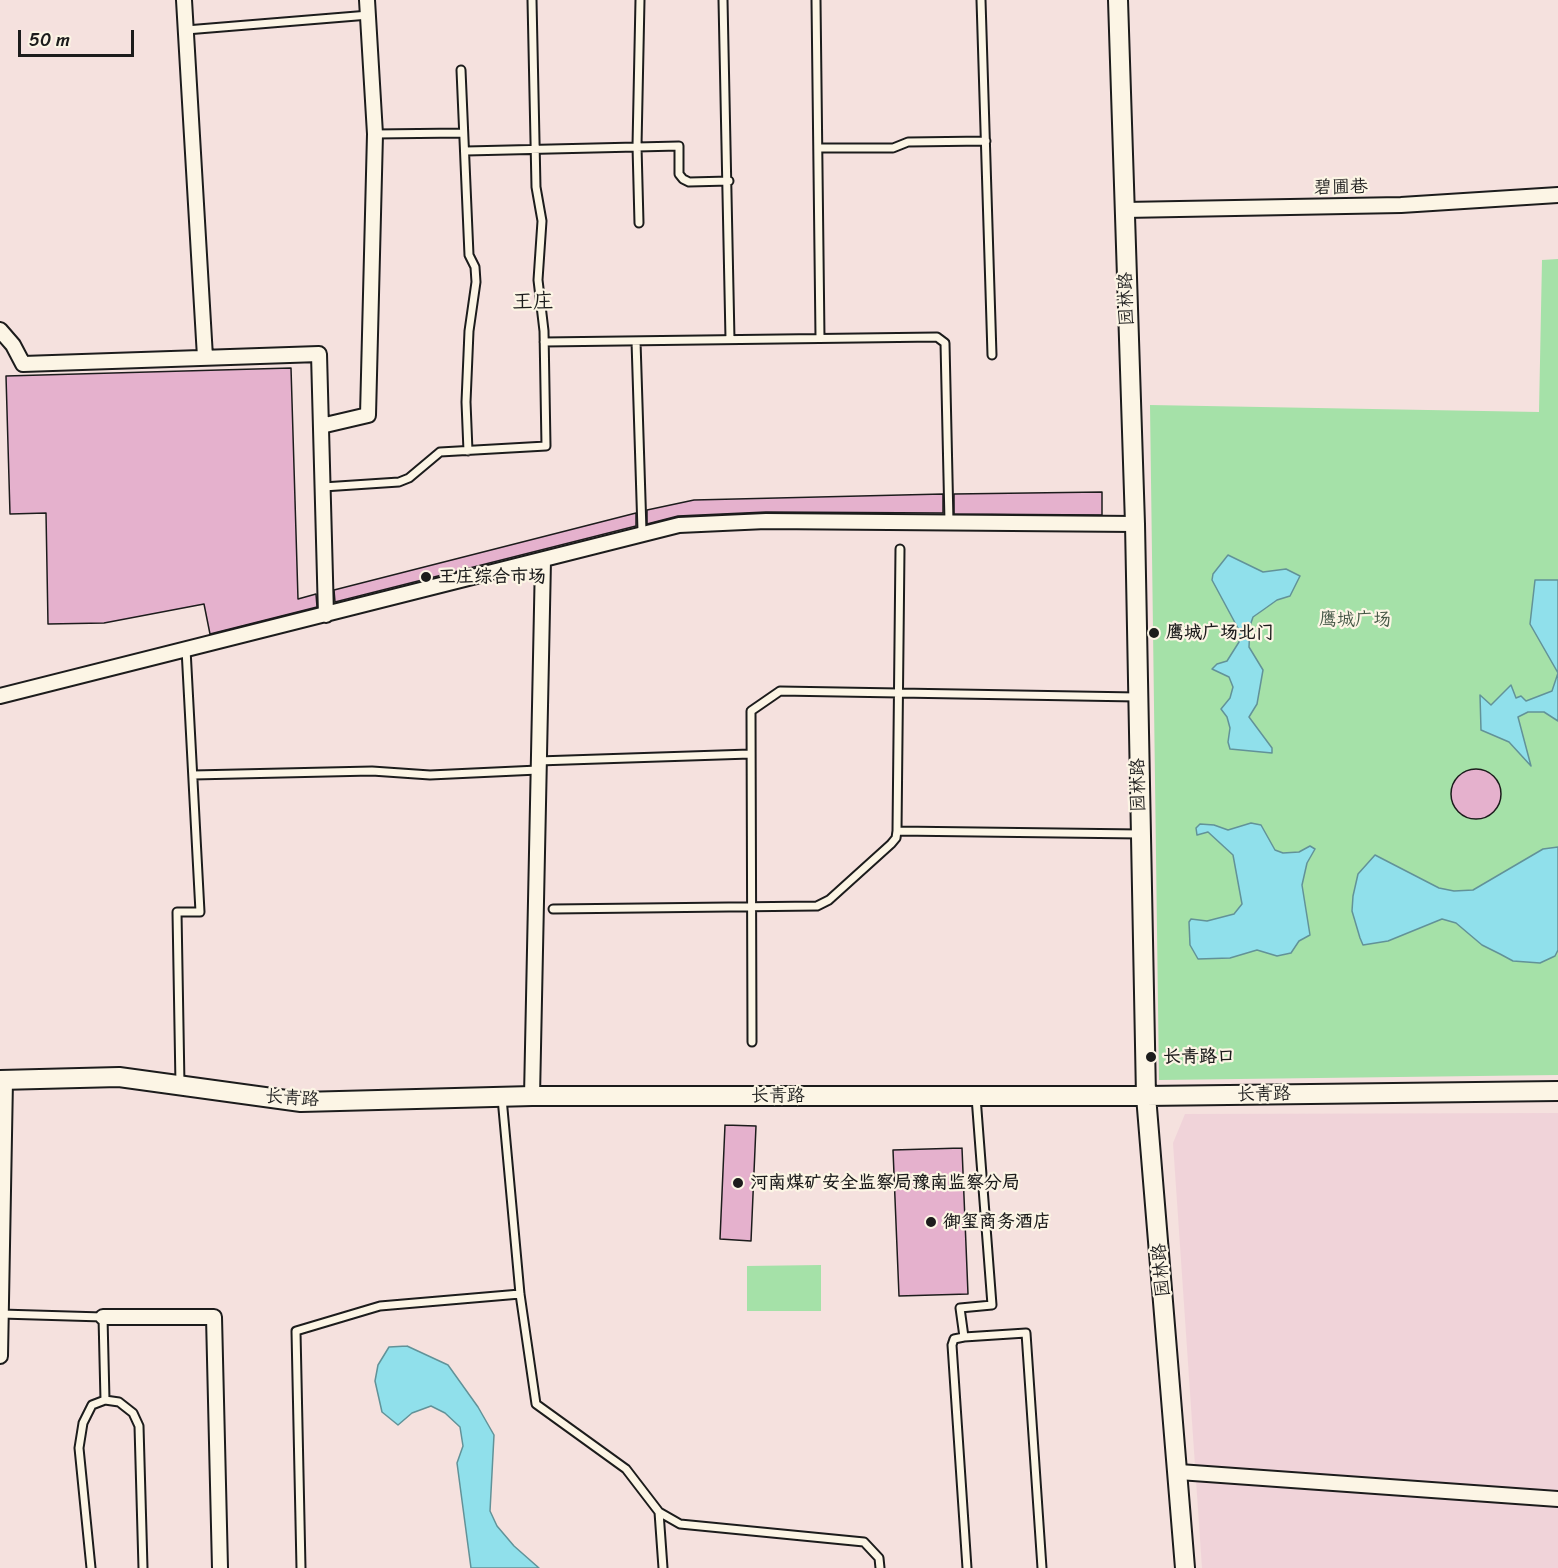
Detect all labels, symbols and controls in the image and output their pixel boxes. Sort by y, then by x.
scale bar [21,18,136,56]
text: 50 m [29,24,70,56]
street label: 碧圃巷 [1314,177,1368,199]
street label: 园林路 [1115,272,1139,326]
district label: 王庄 [512,290,554,316]
place label: 王庄综合市场 [438,566,546,588]
marker: 王庄综合市场 [419,570,433,584]
park label: 鹰城广场 [1319,609,1391,631]
place label: 鹰城广场北门 [1166,622,1274,644]
marker: 鹰城广场北门 [1147,626,1161,640]
street label: 园林路 [1128,758,1150,812]
place label: 长青路口 [1163,1046,1235,1068]
marker: 长青路口 [1144,1050,1158,1064]
street label: 长青路 [1237,1084,1291,1106]
street label: 长青路 [751,1085,805,1107]
street label: 长青路 [264,1086,320,1112]
place label: 河南煤矿安全监察局豫南监察分局 [750,1172,1020,1194]
marker: 河南煤矿安全监察局豫南监察分局 [731,1176,745,1190]
place label: 御玺商务酒店 [943,1211,1051,1233]
marker: 御玺商务酒店 [924,1215,938,1229]
street label: 园林路 [1149,1242,1175,1298]

